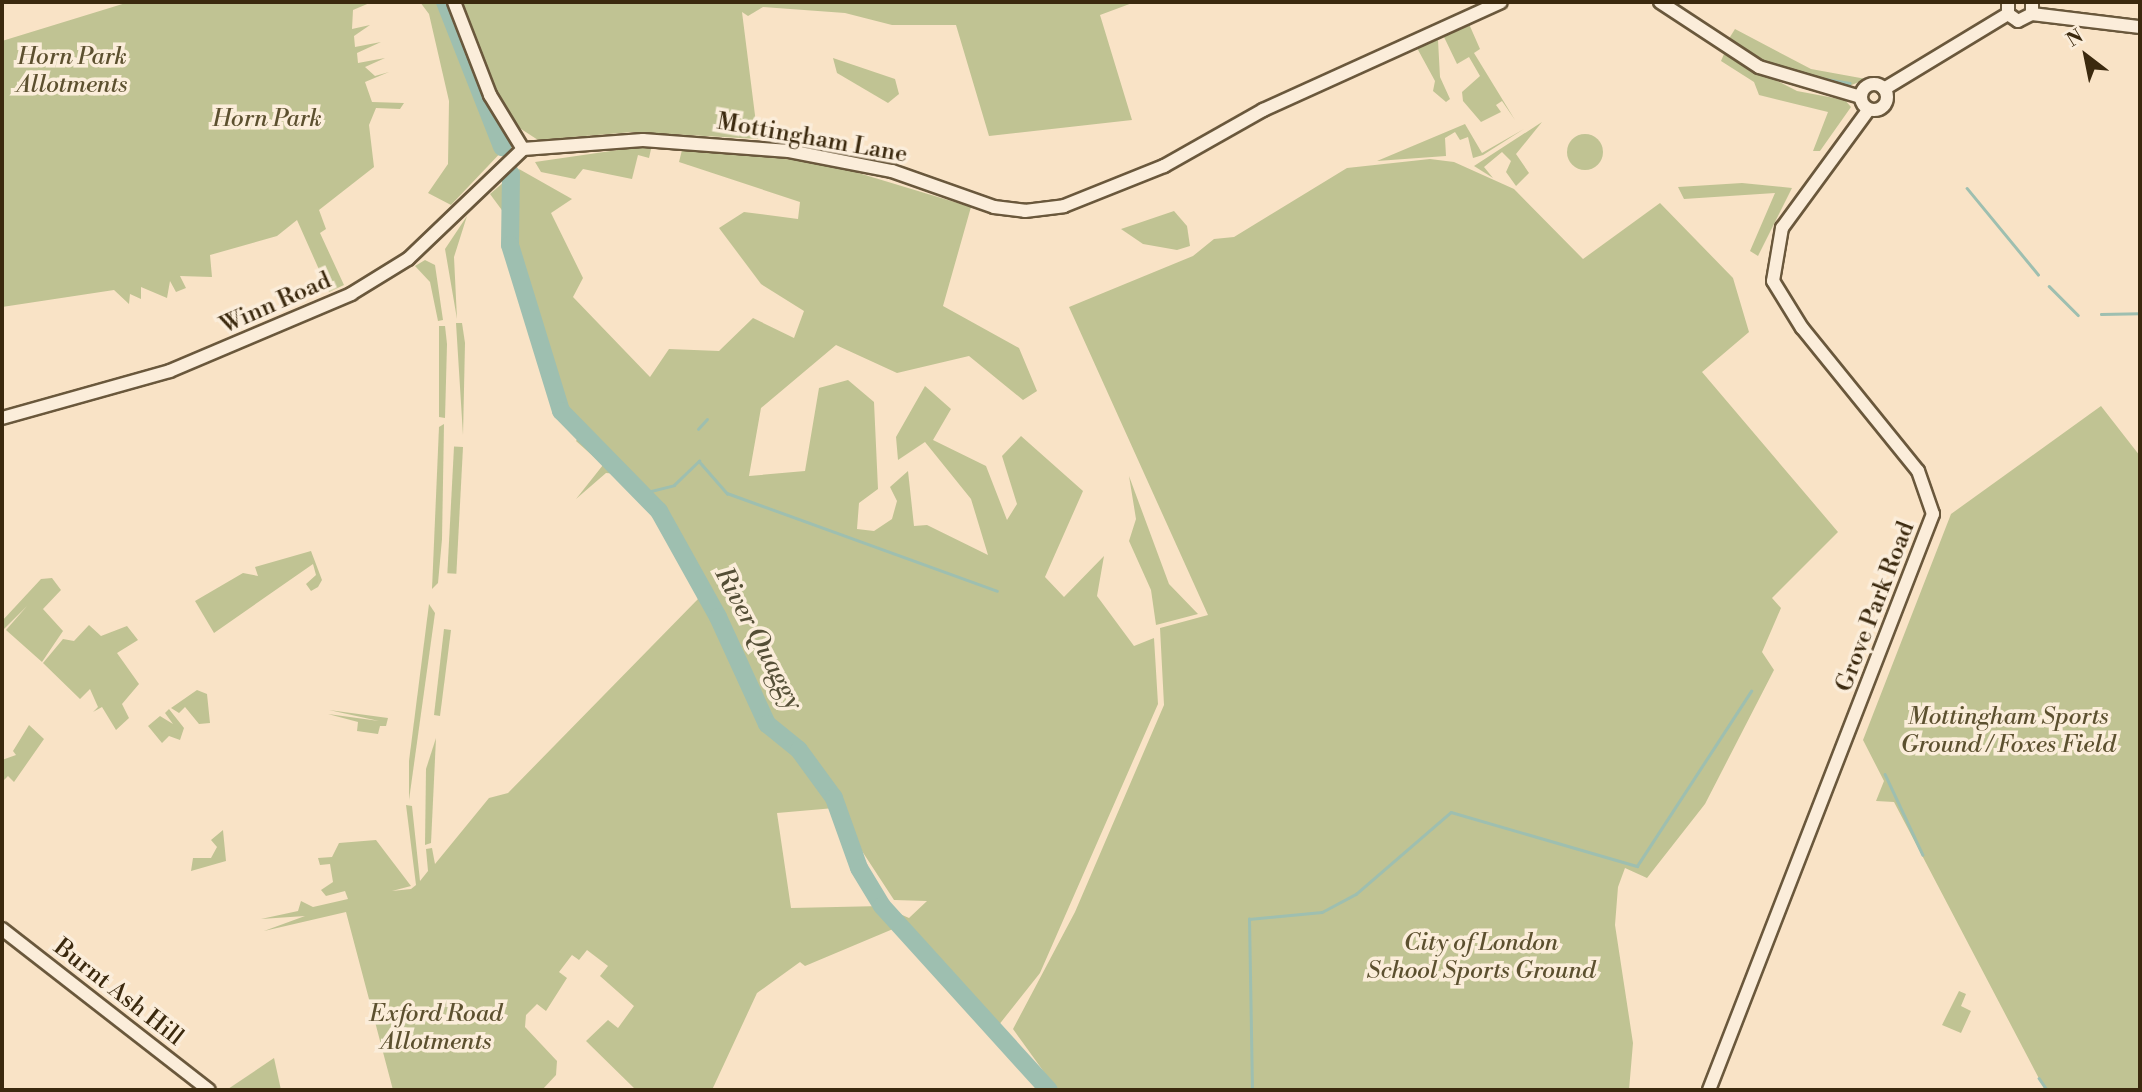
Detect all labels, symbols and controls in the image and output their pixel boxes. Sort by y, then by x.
north arrow [2051,21,2121,91]
text: N [2062,24,2088,52]
park label: Horn Park Allotments [17,44,127,100]
park label: Horn Park [212,106,322,134]
street label: Mottingham Lane [714,108,910,170]
street label: Winn Road [216,267,336,341]
street label: Grove Park Road [1830,518,1922,696]
water label: River Quaggy [707,562,809,716]
park label: Mottingham Sports Ground / Foxes Field [1900,704,2116,760]
park label: City of London School Sports Ground [1367,930,1595,986]
street label: Burnt Ash Hill [47,933,189,1053]
park label: Exford Road Allotments [370,1001,502,1057]

